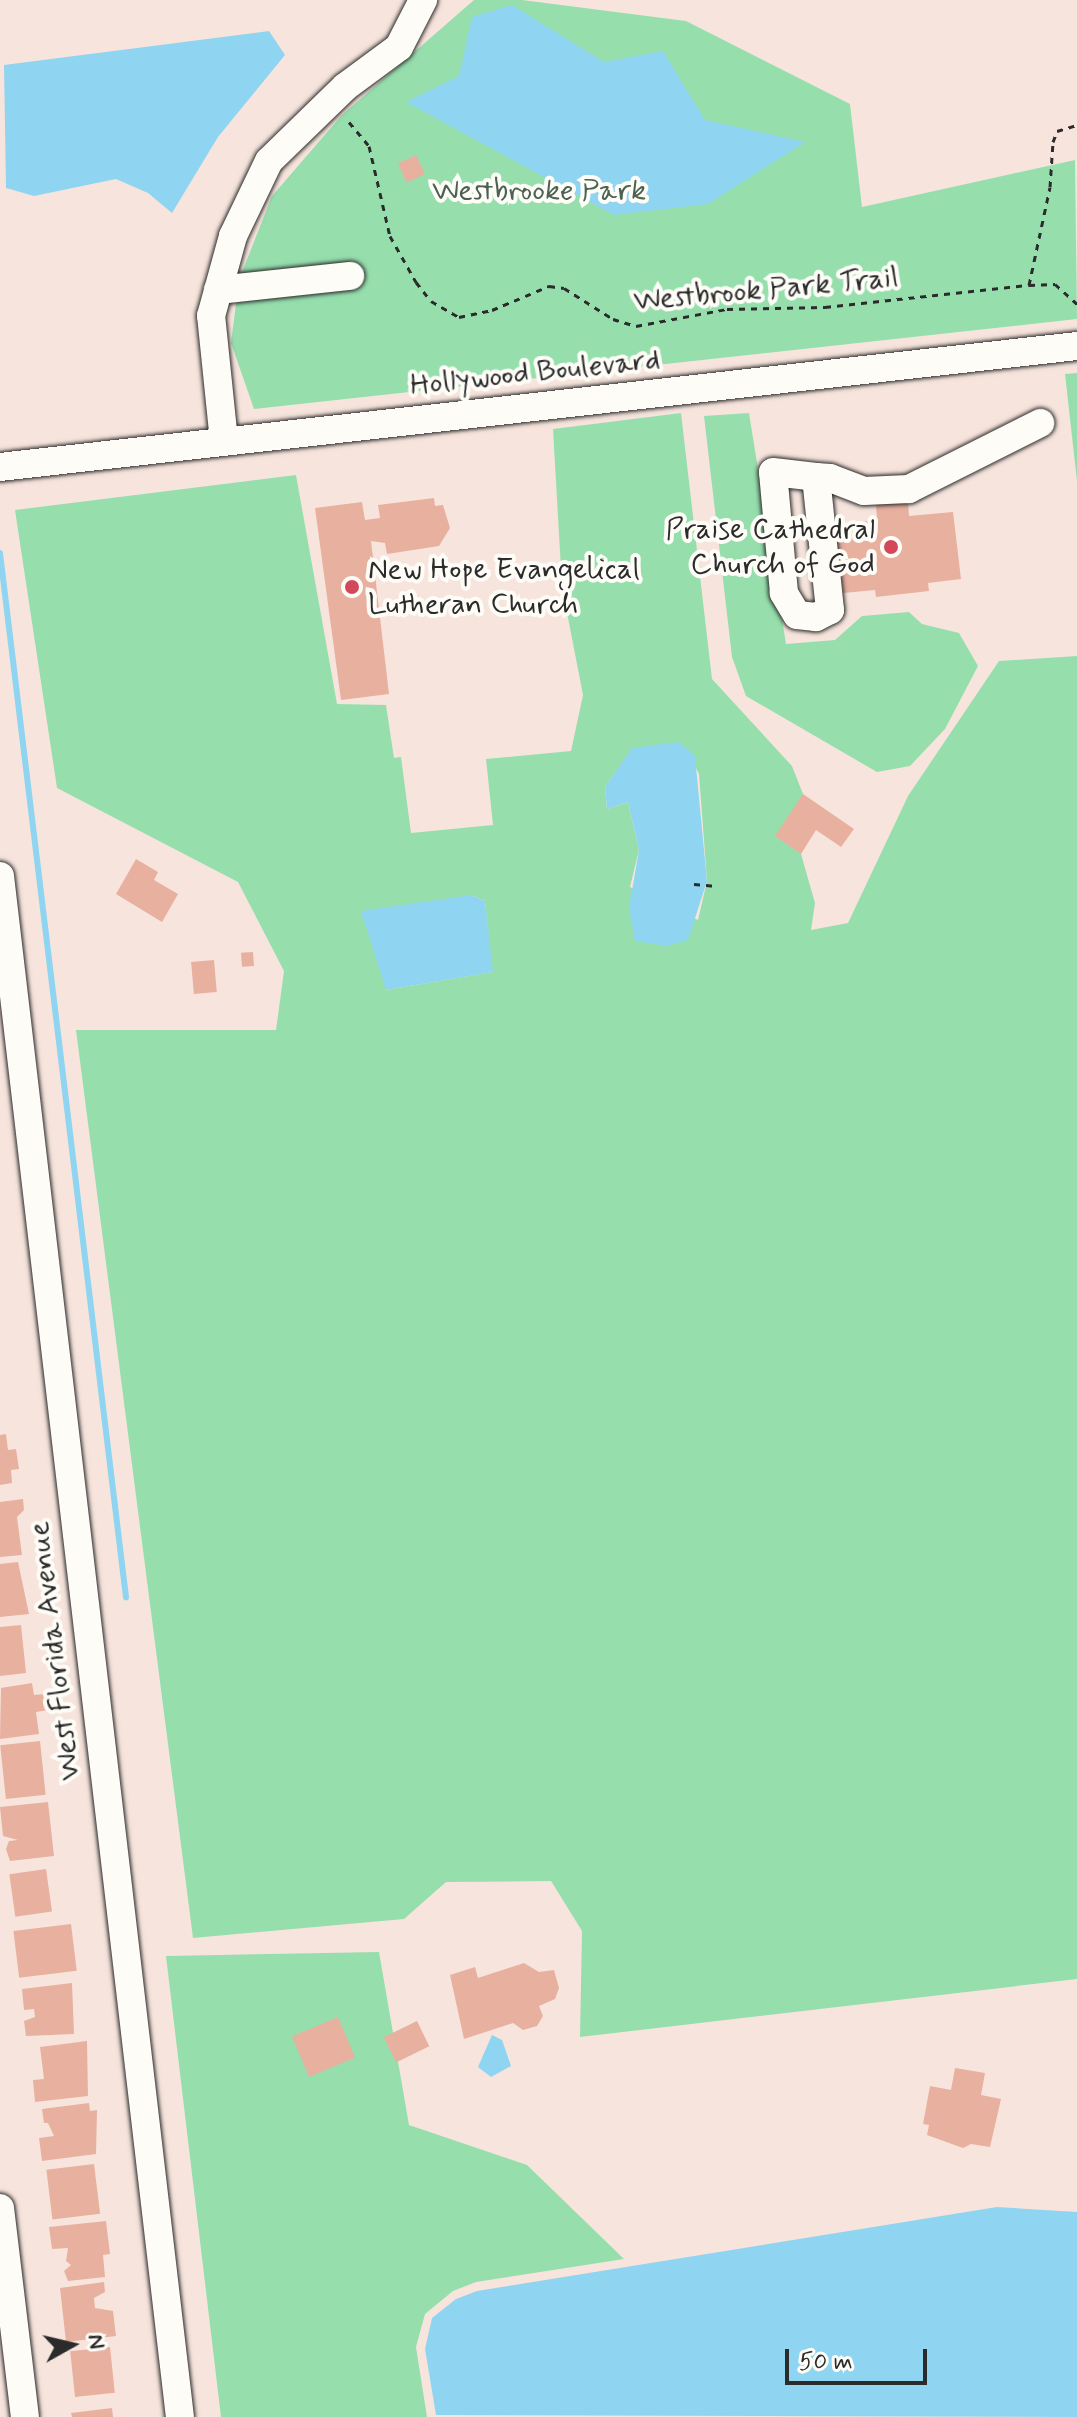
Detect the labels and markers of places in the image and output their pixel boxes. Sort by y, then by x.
place label: Praise Cathedral Church of God [665,512,875,582]
marker: Praise Cathedral Church of God [882,538,900,556]
place label: New Hope Evangelical Lutheran Church [368,552,641,622]
marker: New Hope Evangelical Lutheran Church [343,578,361,596]

